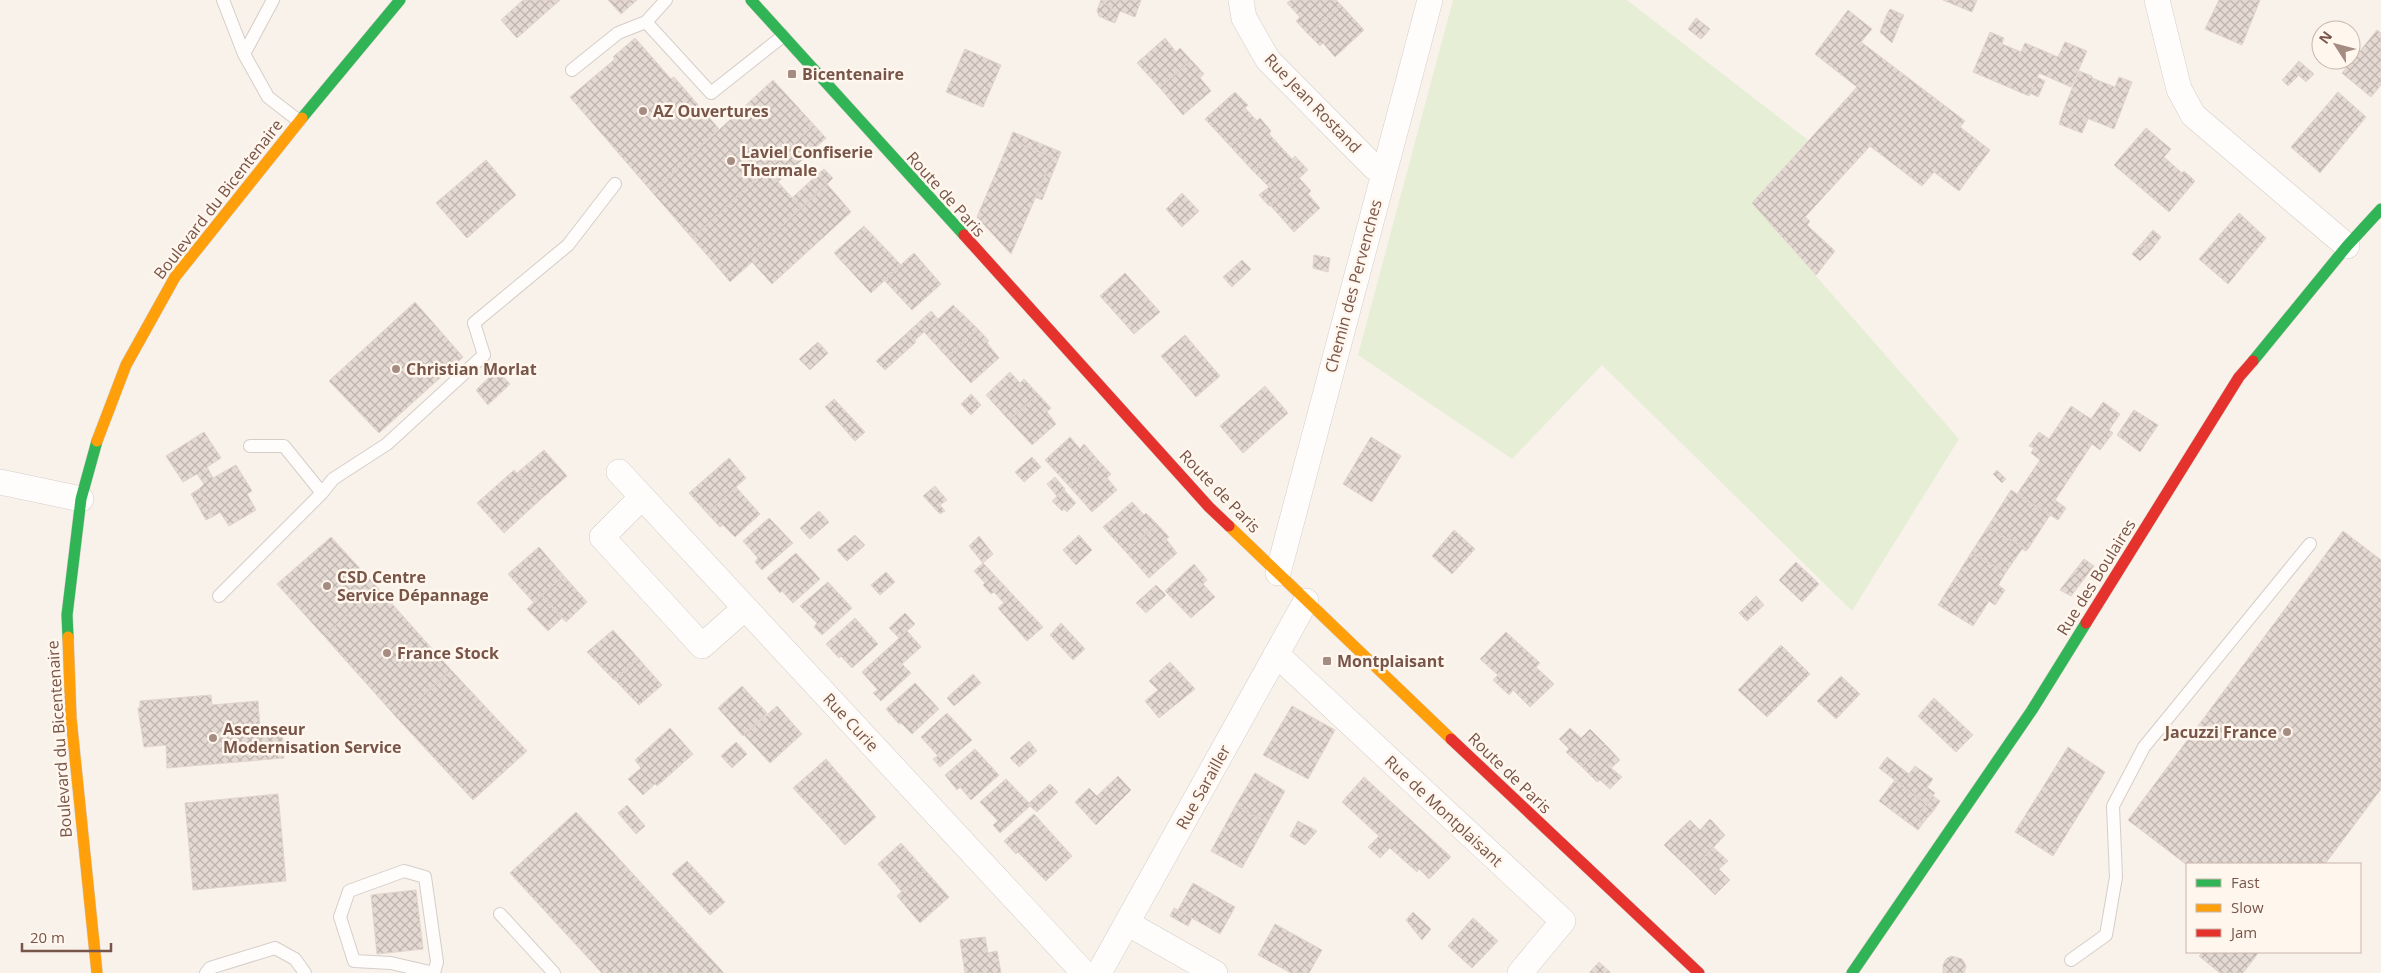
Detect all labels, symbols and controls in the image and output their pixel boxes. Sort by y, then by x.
north arrow [2311,20,2361,70]
text: N [2314,27,2336,47]
street label: Rue Jean Rostand [1260,48,1366,158]
place label: Bicentenaire [802,63,904,85]
marker: Bicentenaire [786,68,798,80]
place label: AZ Ouvertures [653,100,769,122]
marker: AZ Ouvertures [637,105,649,117]
street label: Boulevard du Bicentenaire [148,114,288,284]
place label: Laviel Confiserie Thermale [741,141,873,181]
street label: Route de Paris [902,147,990,241]
marker: Laviel Confiserie Thermale [725,155,737,167]
street label: Chemin des Pervenches [1319,197,1387,375]
place label: Christian Morlat [406,358,537,380]
marker: Christian Morlat [390,363,402,375]
street label: Route de Paris [1175,445,1265,537]
street label: Rue des Boulaires [2051,515,2141,639]
place label: CSD Centre Service Dépannage [337,566,489,606]
marker: CSD Centre Service Dépannage [321,580,333,592]
street label: Boulevard du Bicentenaire [41,640,77,838]
place label: France Stock [397,642,499,664]
marker: France Stock [381,647,393,659]
place label: Montplaisant [1337,650,1444,672]
marker: Montplaisant [1321,655,1333,667]
street label: Rue Curie [818,688,884,756]
place label: Ascenseur Modernisation Service [223,718,401,758]
place label: Jacuzzi France [2163,721,2277,743]
marker: Jacuzzi France [2281,726,2293,738]
street label: Route de Paris [1464,728,1556,818]
marker: Ascenseur Modernisation Service [207,732,219,744]
street label: Rue Sarailler [1171,740,1236,833]
street label: Rue de Montplaisant [1380,750,1508,872]
legend [2186,863,2361,953]
text: Fast [2231,872,2260,892]
text: Slow [2231,897,2264,917]
scale bar [22,920,111,952]
text: Jam [2229,922,2257,942]
text: 20 m [30,927,65,947]

